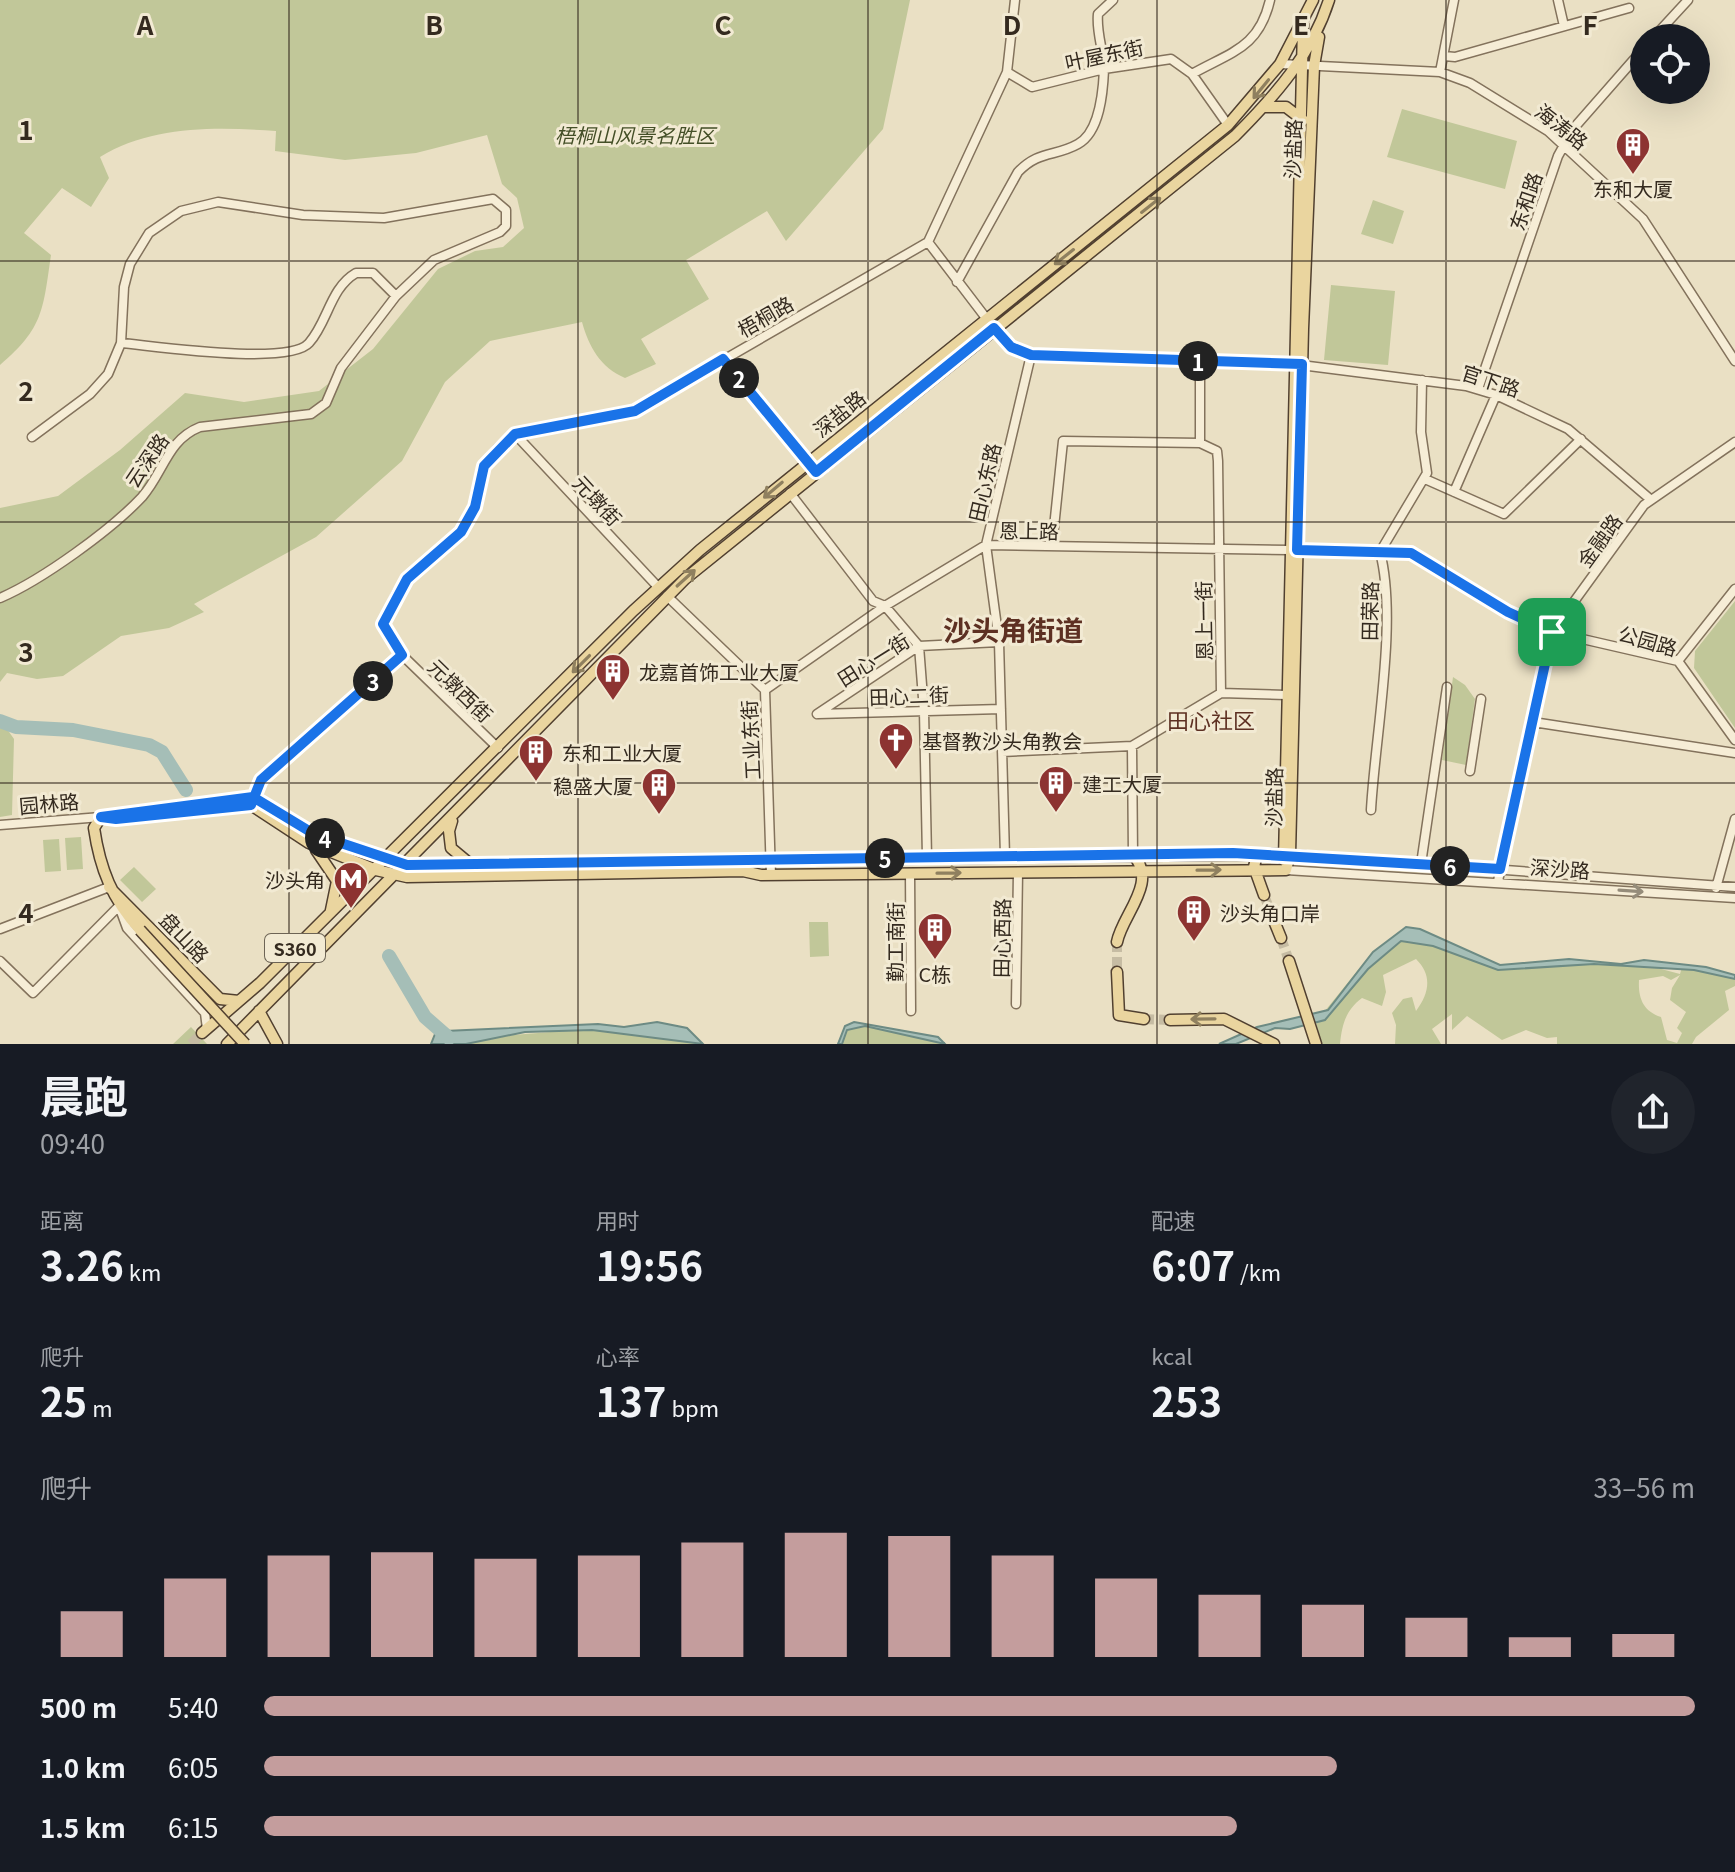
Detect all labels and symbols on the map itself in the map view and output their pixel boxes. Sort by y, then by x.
text: A [136,5,154,42]
text: B [425,5,443,42]
text: C [714,5,732,42]
text: D [1003,5,1021,42]
text: E [1293,5,1309,42]
text: F [1582,5,1598,42]
street label: 叶屋东街 [1062,32,1146,76]
one-way arrow [1252,78,1269,99]
street label: 海涛路 [1529,96,1595,156]
text: 1 [18,110,34,147]
street label: 沙盐路 [1276,119,1308,179]
park label: 梧桐山风景名胜区 [555,120,718,149]
building icon: 东和大厦 [1614,126,1652,176]
street label: 东和路 [1502,168,1548,234]
place label: 东和大厦 [1593,174,1673,203]
one-way arrow [1140,196,1161,214]
one-way arrow [1054,249,1075,266]
street label: 梧桐路 [732,288,798,344]
pin: 1 [1178,341,1218,381]
street label: 官下路 [1458,357,1524,403]
pin: 2 [719,358,759,398]
text: 2 [18,371,34,408]
street label: 深盐路 [807,383,871,443]
street label: 云深路 [117,427,175,493]
street label: 田心东路 [961,440,1007,524]
street label: 元墩街 [567,468,629,532]
one-way arrow [763,481,784,499]
street label: 金融路 [1570,507,1628,573]
street label: 恩上路 [999,515,1059,545]
one-way arrow [676,570,696,588]
street label: 恩上一街 [1188,581,1218,661]
street label: 田荣路 [1354,581,1384,641]
pin [1518,598,1586,666]
district label: 沙头角街道 [943,609,1083,649]
street label: 公园路 [1615,618,1681,662]
street label: 田心一街 [831,626,915,692]
text: 3 [18,632,34,669]
street label: 元墩西街 [422,652,500,728]
building icon: 龙嘉首饰工业大厦 [594,652,632,702]
one-way arrow [572,654,591,673]
place label: 龙嘉首饰工业大厦 [639,657,799,686]
pin: 3 [353,661,393,701]
street label: 田心二街 [869,679,949,711]
street label: 工业东街 [733,699,767,781]
district label: 田心社区 [1167,703,1255,735]
church icon: 基督教沙头角教会 [877,721,915,771]
place label: 基督教沙头角教会 [922,726,1082,755]
building icon: 东和工业大厦 [517,733,555,783]
place label: 东和工业大厦 [562,738,682,767]
building icon: 建工大厦 [1037,764,1075,814]
building icon: 稳盛大厦 [640,766,678,816]
street label: 沙盐路 [1258,767,1288,827]
place label: 建工大厦 [1082,769,1162,798]
place label: 稳盛大厦 [553,771,633,800]
street label: 园林路 [18,786,80,820]
pin: 4 [305,818,345,858]
pin: 5 [865,838,905,878]
pin: 6 [1430,846,1470,886]
street label: 深沙路 [1529,851,1591,885]
metro station icon: 沙头角 [332,860,370,910]
one-way arrow [1195,862,1222,878]
place label: 沙头角 [265,865,325,894]
one-way arrow [935,865,962,881]
one-way arrow [1617,884,1644,899]
text: 4 [18,893,34,930]
building icon: 沙头角口岸 [1175,893,1213,943]
street label: 田心西路 [986,898,1016,978]
place label: 沙头角口岸 [1220,898,1320,927]
street label: 勤工南街 [880,902,909,982]
street label: 盘山路 [154,905,216,969]
building icon: C栋 [916,911,954,961]
road number: S360 [265,934,325,962]
place label: C栋 [919,959,951,988]
one-way arrow [1190,1011,1217,1027]

